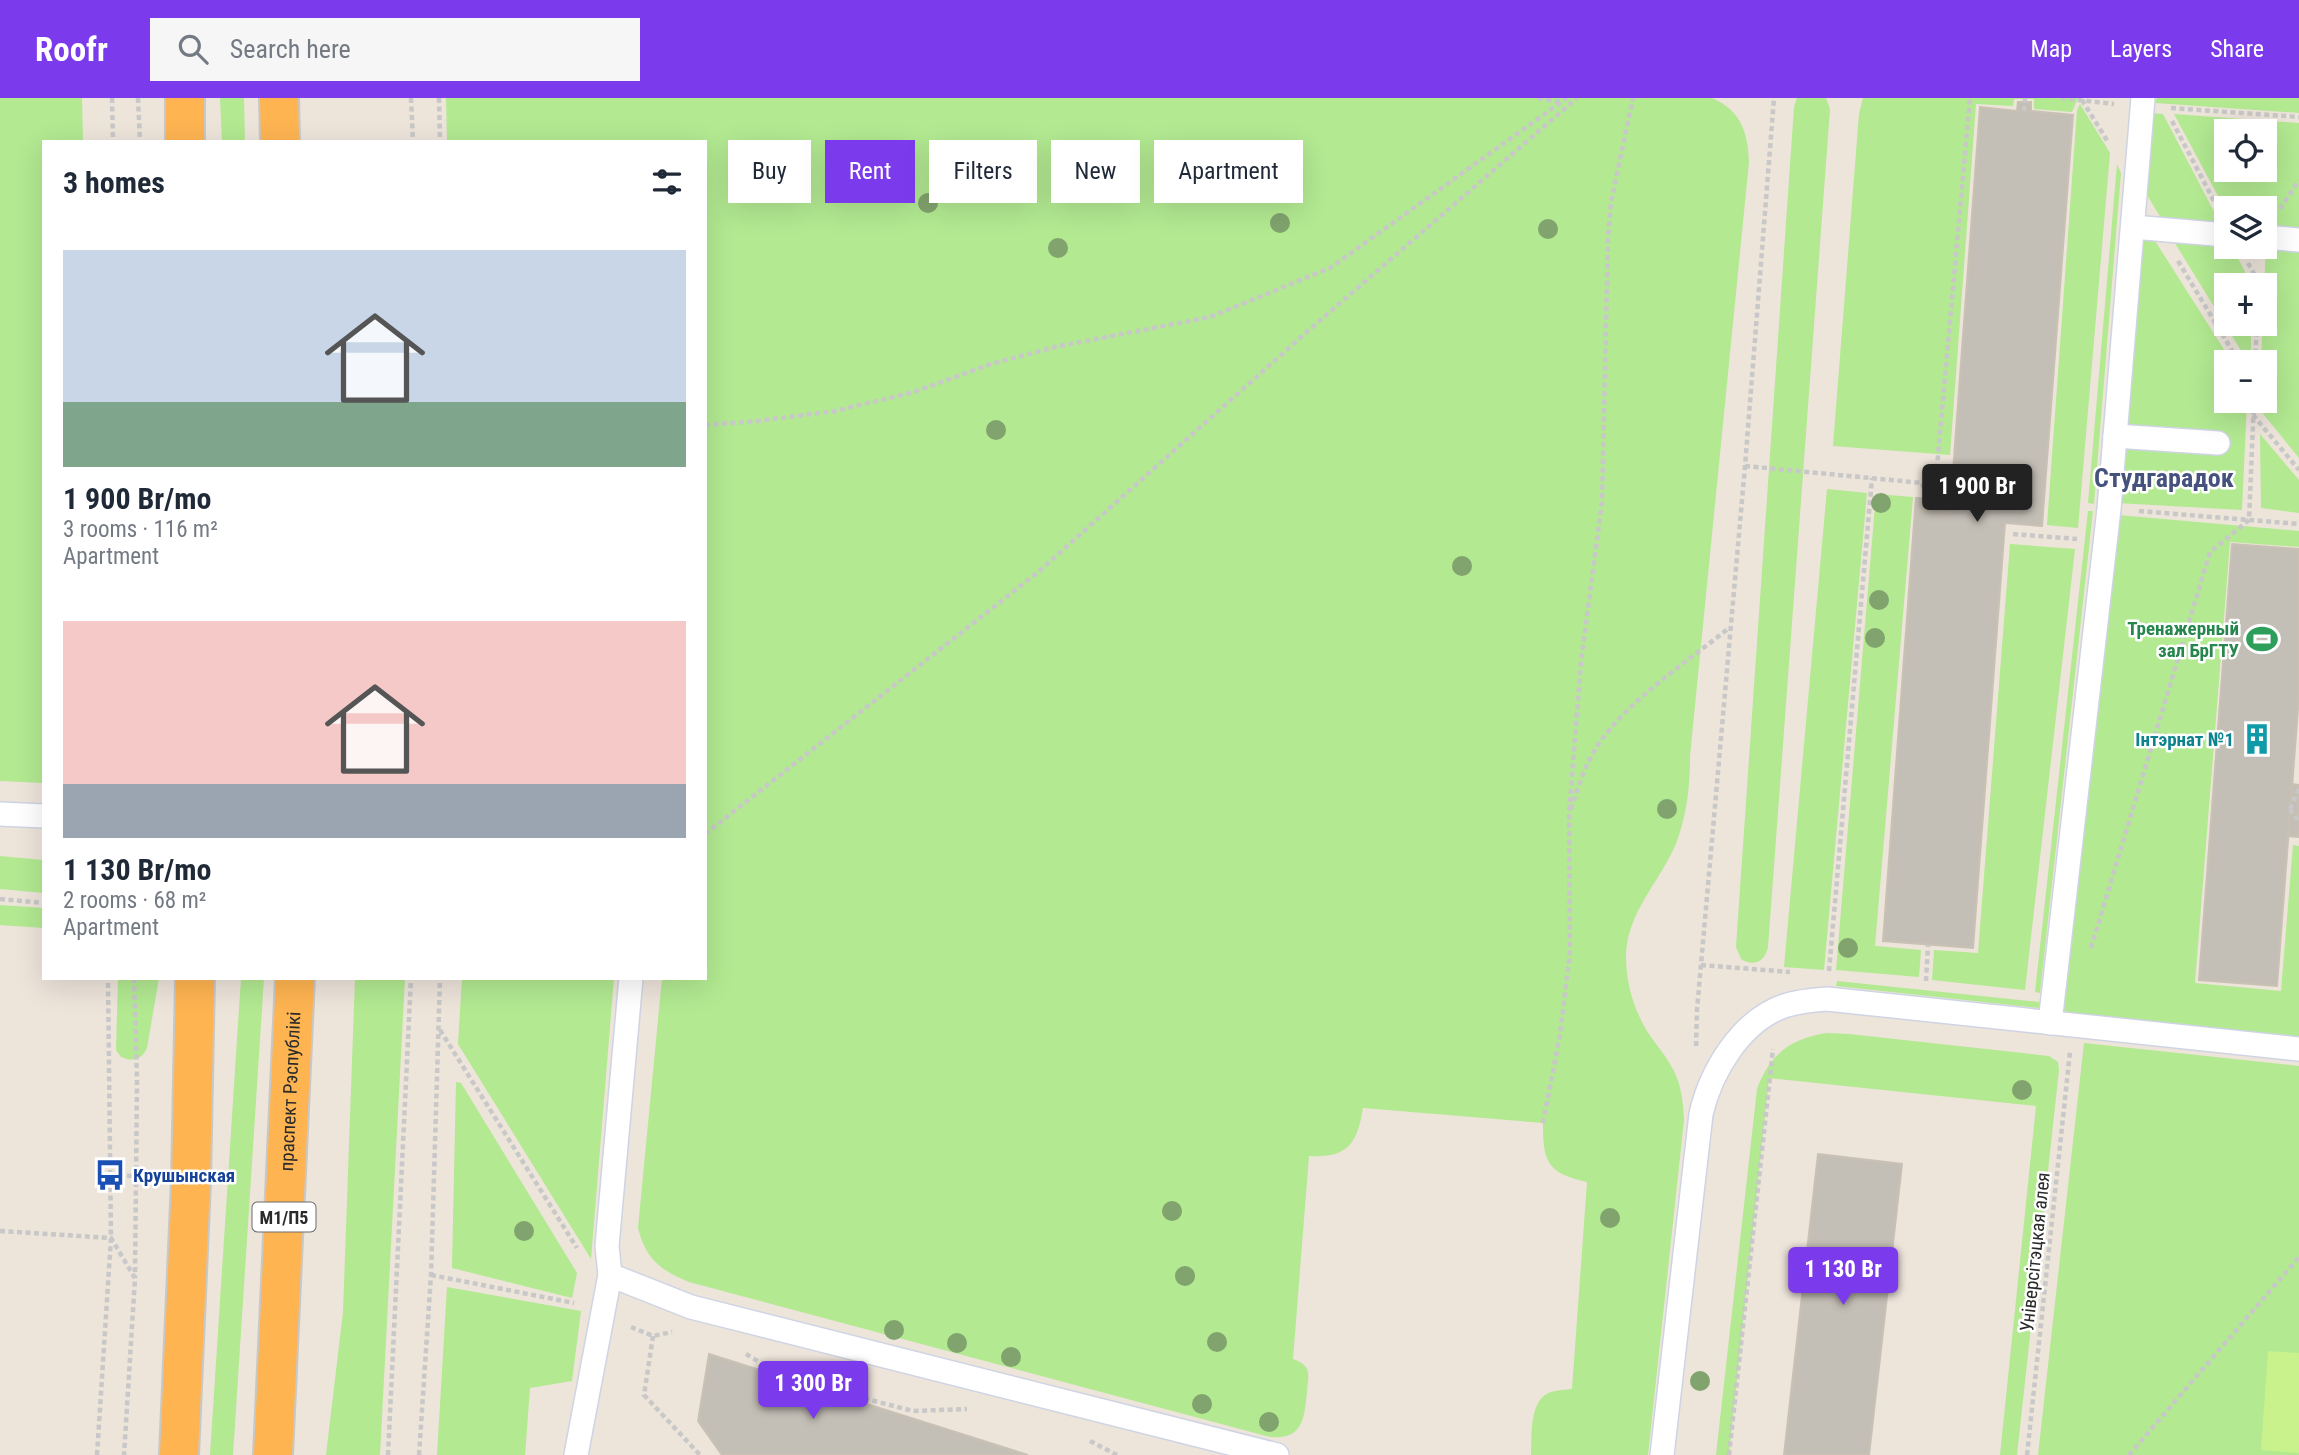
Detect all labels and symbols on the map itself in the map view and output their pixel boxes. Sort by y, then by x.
district label: Студгарадок [2094,463,2234,493]
pin: 1 900 Br [1905,464,2049,524]
place label: Тренажерный зал БрГТУ [2127,617,2240,662]
sports icon: Тренажерный зал БрГТУ [2245,622,2279,656]
building icon: Інтэрнат №1 [2240,722,2274,756]
place label: Інтэрнат №1 [2135,728,2234,751]
street label: праспект Рэспублікі [275,1011,305,1172]
bus stop icon: Крушынская [93,1158,127,1192]
place label: Крушынская [133,1164,235,1187]
street label: Універсітэцкая алея [2015,1171,2055,1333]
road number: М1/П5 [252,1202,316,1232]
pin: 1 130 Br [1771,1248,1915,1307]
pin: 1 300 Br [741,1362,885,1421]

